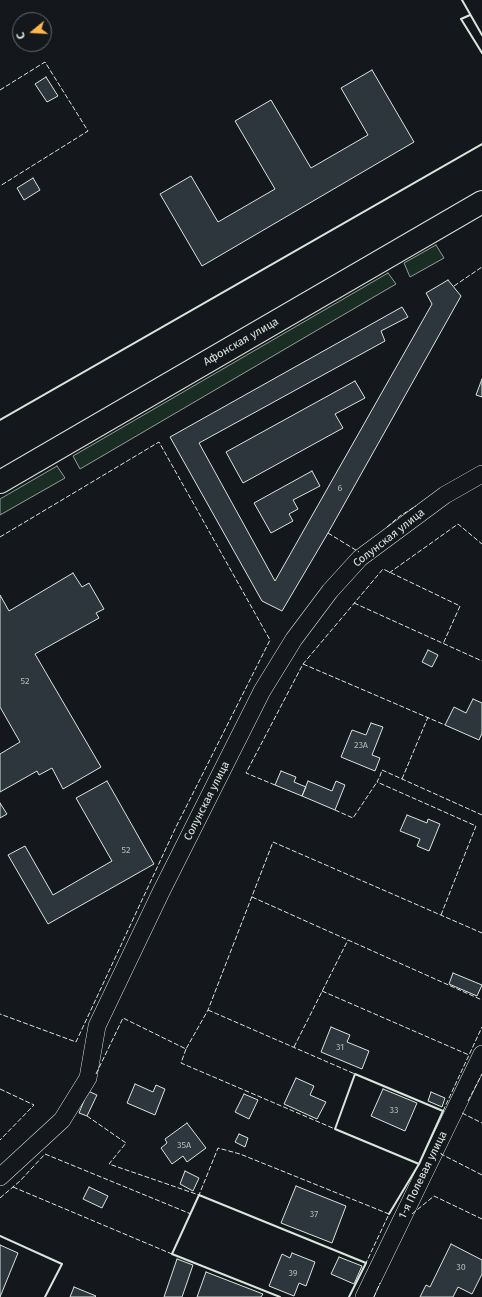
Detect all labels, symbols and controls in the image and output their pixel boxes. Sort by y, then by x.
north arrow [12,12,52,52]
text: С [14,31,28,41]
street label: Афонская улица [201,315,281,369]
house number: 6 [338,483,342,493]
street label: Солунская улица [351,506,427,570]
house number: 52 [21,676,29,686]
house number: 23А [354,740,368,750]
street label: Солунская улица [181,759,233,843]
house number: 52 [122,845,130,855]
house number: 31 [336,1042,344,1052]
house number: 33 [390,1105,398,1115]
street label: 1-я Полевая улица [396,1129,450,1221]
house number: 35А [177,1140,191,1150]
house number: 37 [310,1209,318,1219]
house number: 30 [456,1262,466,1272]
house number: 39 [288,1268,298,1278]

